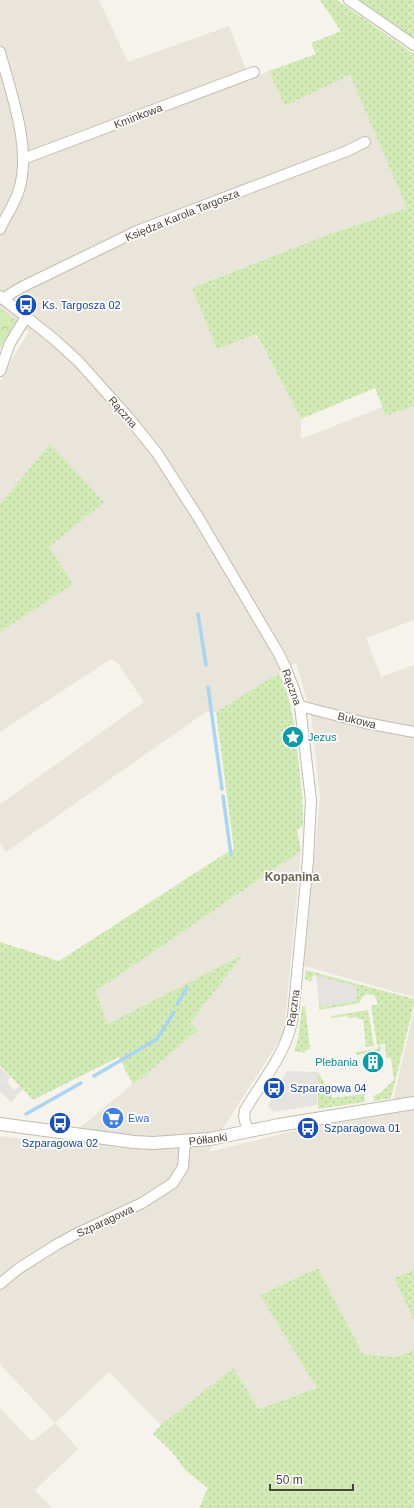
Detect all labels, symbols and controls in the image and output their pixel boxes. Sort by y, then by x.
street label: Kminkowa [112,101,165,131]
street label: Księdza Karola Targosza [123,186,241,243]
bus stop icon: Ks. Targosza 02 [13,292,39,318]
place label: Ks. Targosza 02 [42,299,121,311]
street label: Rączna [106,394,140,431]
street label: Rączna [280,667,304,707]
street label: Bukowa [337,709,378,731]
place icon: Jezus [280,724,306,750]
place label: Jezus [308,731,337,743]
district label: Kopanina [265,870,320,884]
street label: Rączna [284,988,302,1027]
building icon: Plebania [360,1049,386,1075]
place label: Plebania [315,1056,359,1068]
bus stop icon: Szparagowa 04 [261,1075,287,1101]
place label: Szparagowa 04 [290,1082,366,1094]
supermarket icon: Ewa [100,1105,126,1131]
bus stop icon: Szparagowa 02 [47,1110,73,1136]
place label: Ewa [128,1112,150,1124]
bus stop icon: Szparagowa 01 [295,1115,321,1141]
place label: Szparagowa 01 [324,1122,400,1134]
street label: Półłanki [188,1131,228,1147]
place label: Szparagowa 02 [22,1137,98,1149]
street label: Szparagowa [75,1202,136,1239]
scale bar [270,1466,353,1492]
text: 50 m [276,1473,303,1487]

